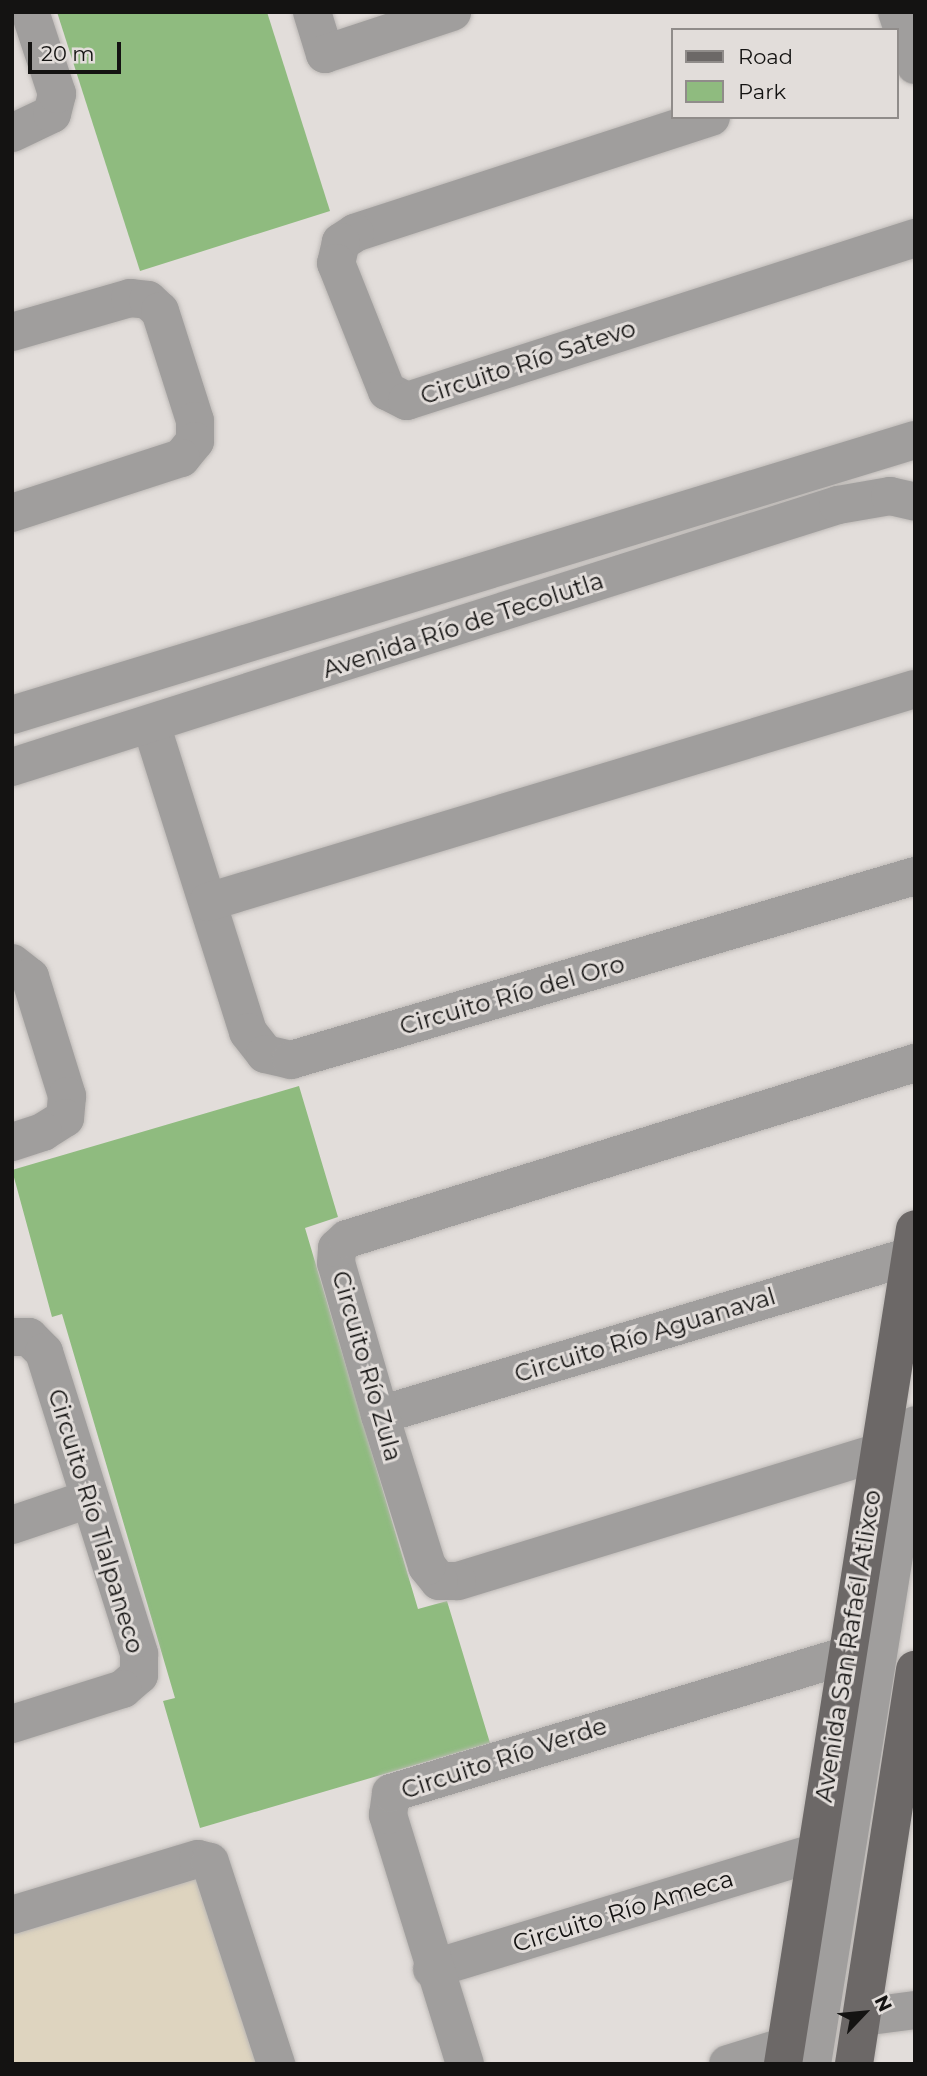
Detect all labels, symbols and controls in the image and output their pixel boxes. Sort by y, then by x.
scale bar [32,28,124,72]
legend [671,28,899,119]
text: 20 m [41,41,95,66]
text: Road [738,44,793,69]
text: Park [738,79,786,104]
street label: Circuito Río Satevo [417,314,639,410]
street label: Avenida Río de Tecolutla [319,566,607,684]
street label: Circuito Río del Oro [396,949,628,1041]
street label: Circuito Río Zula [326,1268,408,1464]
street label: Circuito Río Aguanaval [511,1282,779,1388]
street label: Circuito Río Tlalpaneco [42,1385,150,1657]
street label: Avenida San Rafaél Atlixco [809,1488,887,1804]
street label: Circuito Río Verde [398,1711,610,1805]
street label: Circuito Río Ameca [509,1864,737,1958]
north arrow [829,1978,899,2048]
text: N [870,1992,897,2016]

